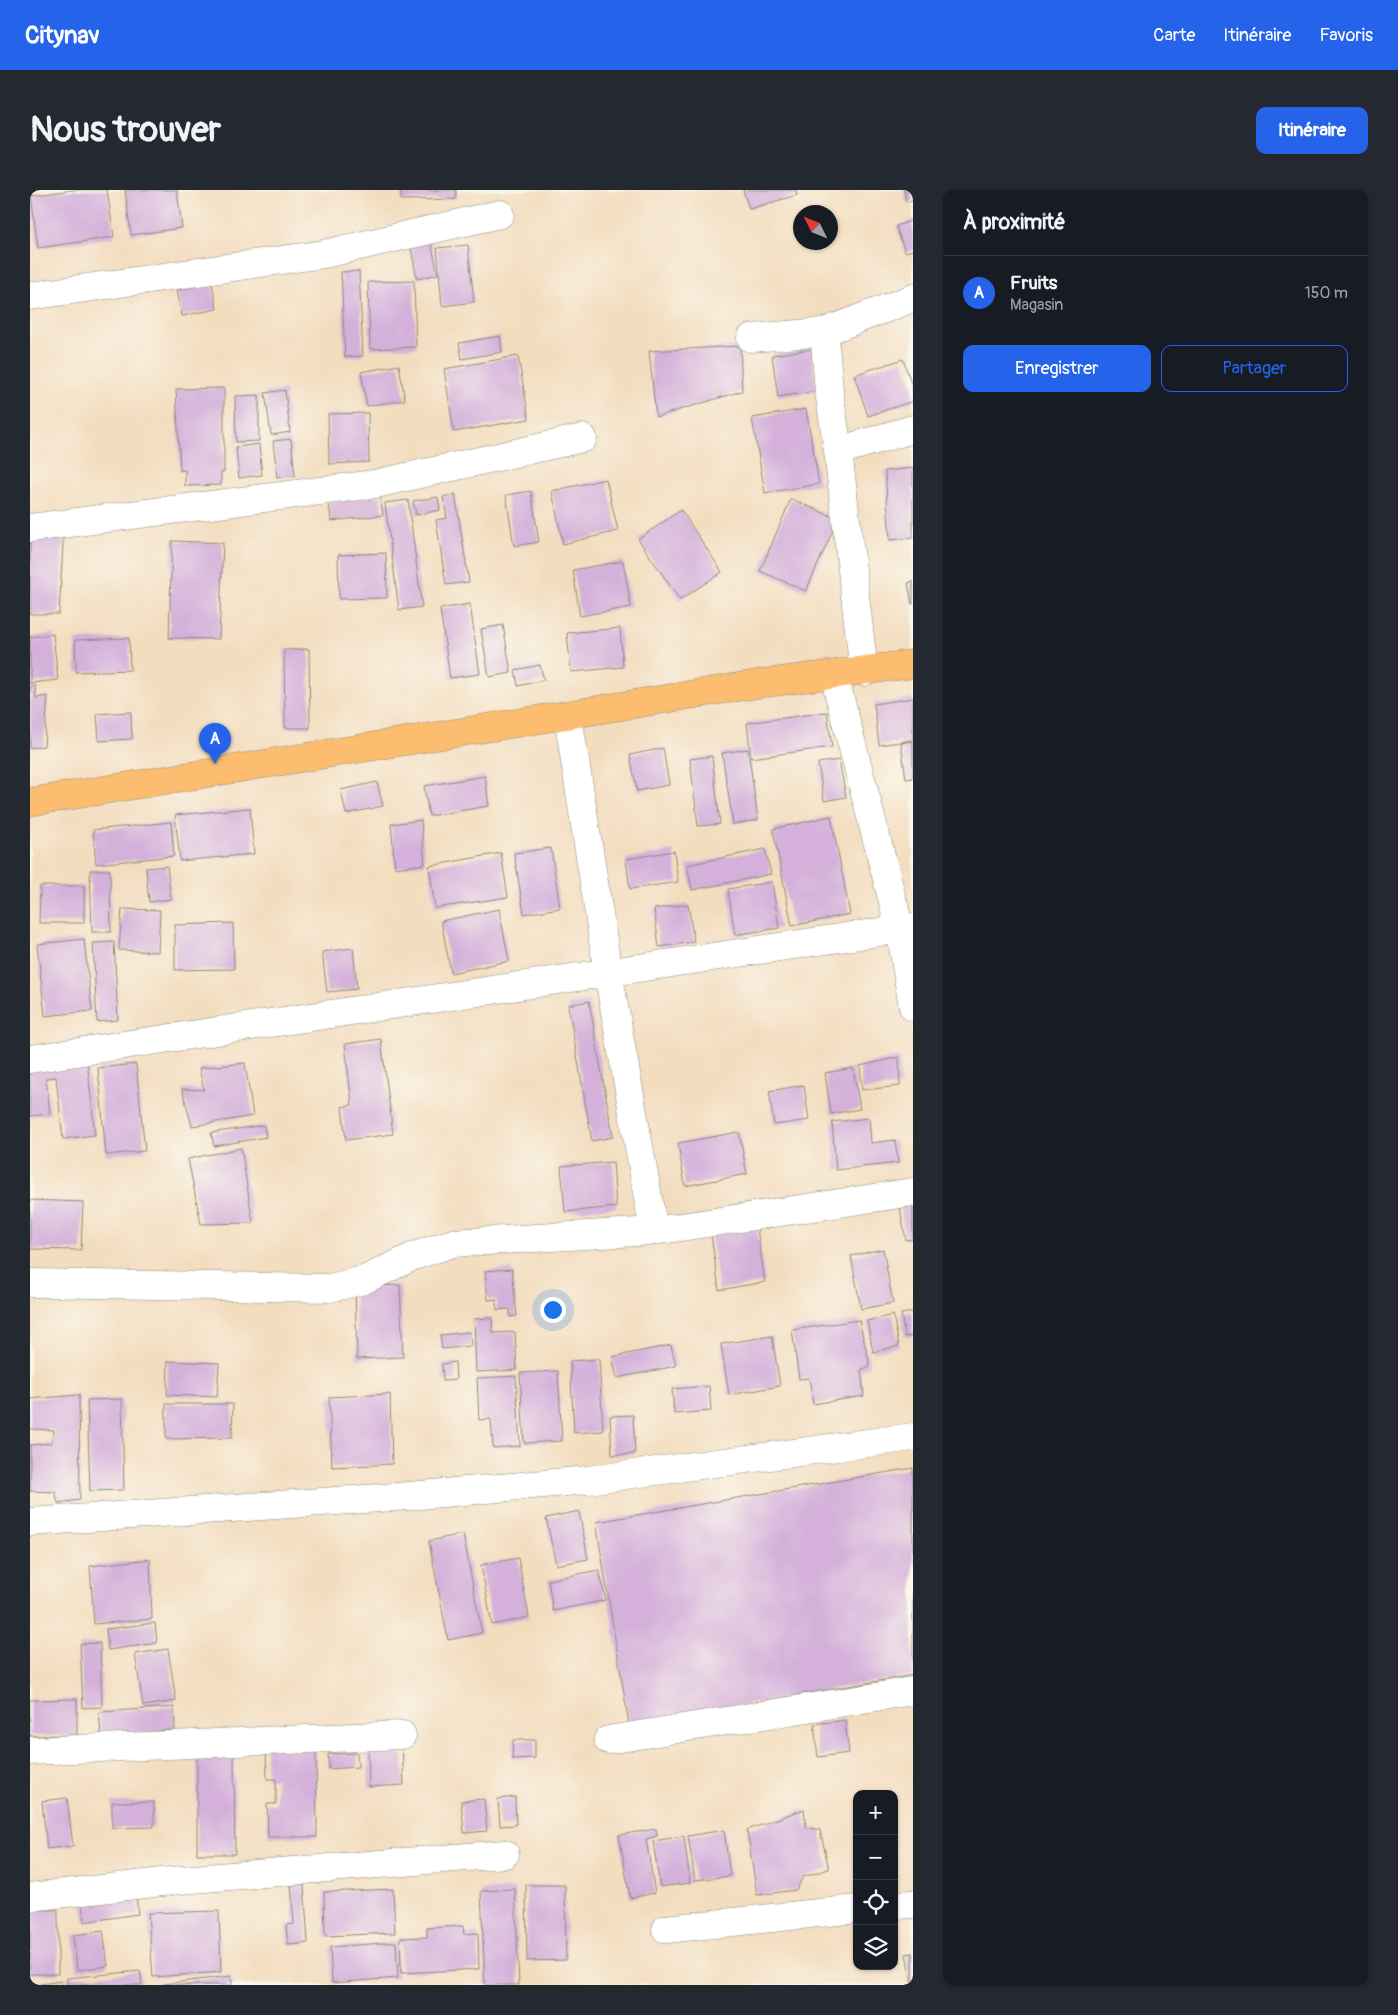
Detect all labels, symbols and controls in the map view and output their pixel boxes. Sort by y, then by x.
text: Citynav [25,21,100,50]
text: Carte [1153,24,1195,47]
text: Itinéraire [1223,24,1291,47]
text: Favoris [1319,24,1373,47]
button: Itinéraire [1256,107,1368,154]
text: Nous trouver [30,108,221,152]
north arrow [793,205,838,250]
text: À proximité [963,209,1066,236]
text: Fruits [1010,271,1057,295]
text: A [974,283,984,303]
text: 150 m [1304,283,1348,303]
text: Magasin [1010,295,1063,315]
button: Enregistrer [963,345,1151,392]
button: Partager [1161,345,1348,392]
pin: A [199,723,231,764]
your location [540,1297,566,1323]
map controls [853,1790,898,1970]
button: + [853,1790,898,1835]
button: − [853,1835,898,1880]
button: locate [853,1880,898,1925]
button: layers [853,1925,898,1970]

